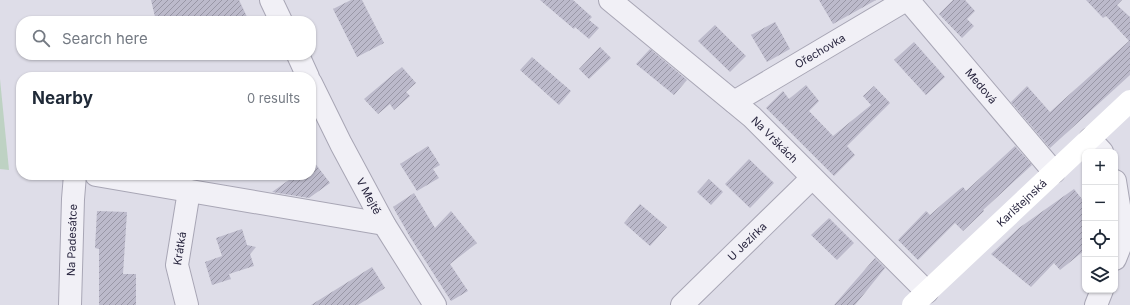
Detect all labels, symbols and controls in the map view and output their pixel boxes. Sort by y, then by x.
search box [16,16,316,60]
icon: search [30,27,52,49]
text: Search here [62,29,148,48]
street label: Ořechovka [792,31,848,71]
street label: Medová [962,66,1000,107]
text: Nearby [32,88,93,108]
text: 0 results [247,90,300,106]
street label: Na Vrškách [748,113,801,166]
map controls [1082,149,1118,293]
button: + [1082,149,1118,185]
street label: V Mejtě [353,175,384,217]
street label: Karlštejnská [994,176,1049,230]
button: − [1082,185,1118,221]
street label: Na Padesátce [64,204,80,276]
street label: U Jezírka [725,219,770,264]
button: locate [1082,221,1118,257]
street label: Krátká [170,231,189,266]
button: layers [1082,257,1118,293]

